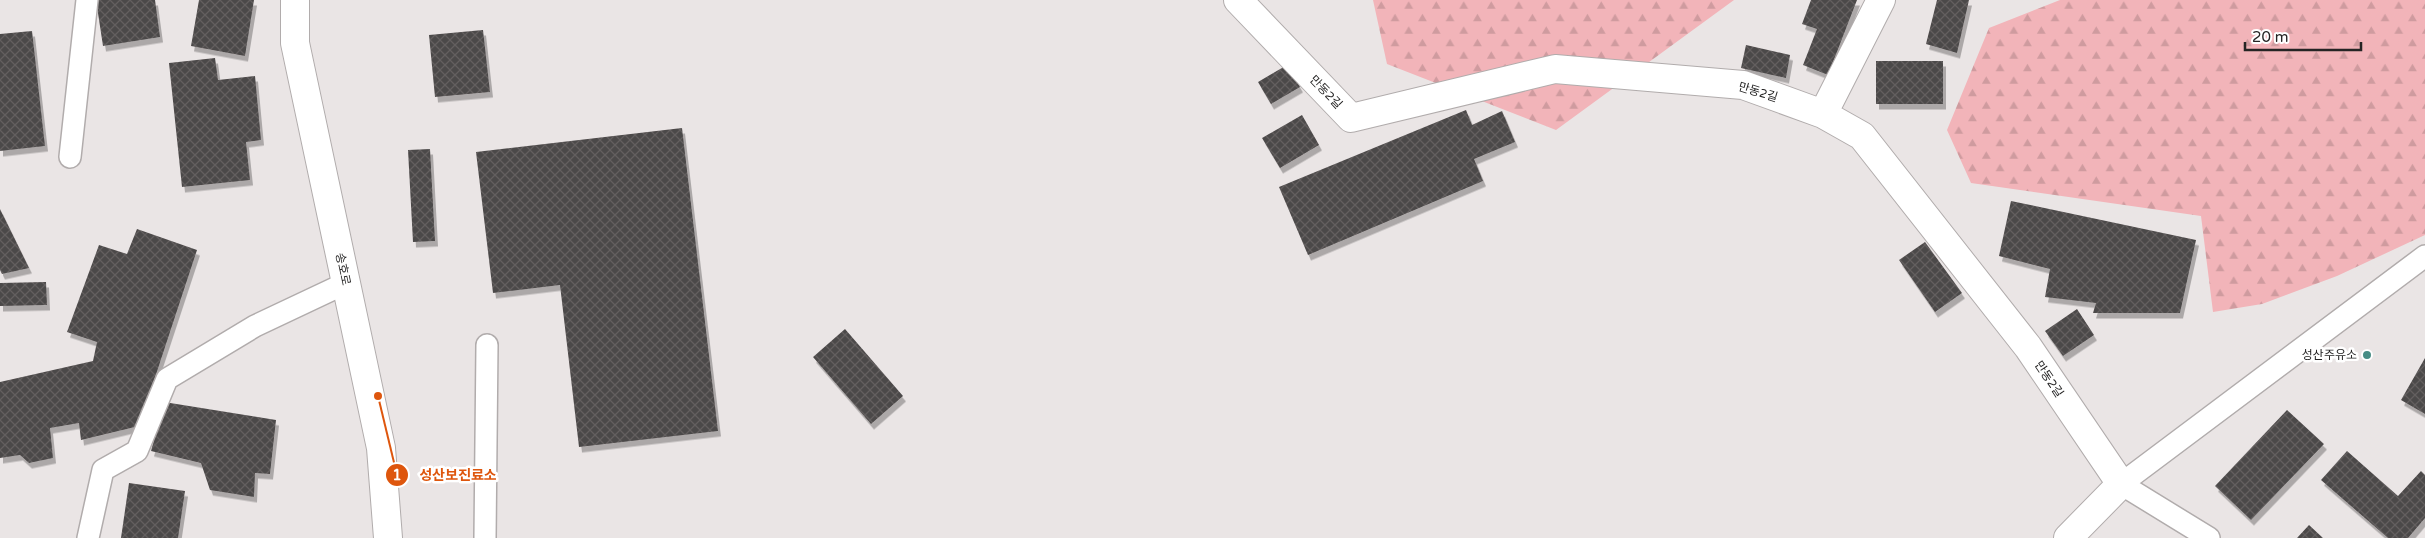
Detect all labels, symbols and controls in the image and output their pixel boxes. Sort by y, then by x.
scale bar [2245,20,2361,52]
text: 20 m [2252,28,2289,46]
street label: 만동2길 [1307,73,1345,111]
street label: 만동2길 [1737,79,1779,105]
street label: 송호로 [333,251,353,287]
place label: 성산주유소 [2302,348,2357,362]
marker: 성산주유소 [2361,349,2373,361]
street label: 만동2길 [2032,358,2066,400]
callout: 성산보진료소 [384,460,507,489]
text: 1 [392,466,402,484]
text: 성산보진료소 [419,467,497,484]

